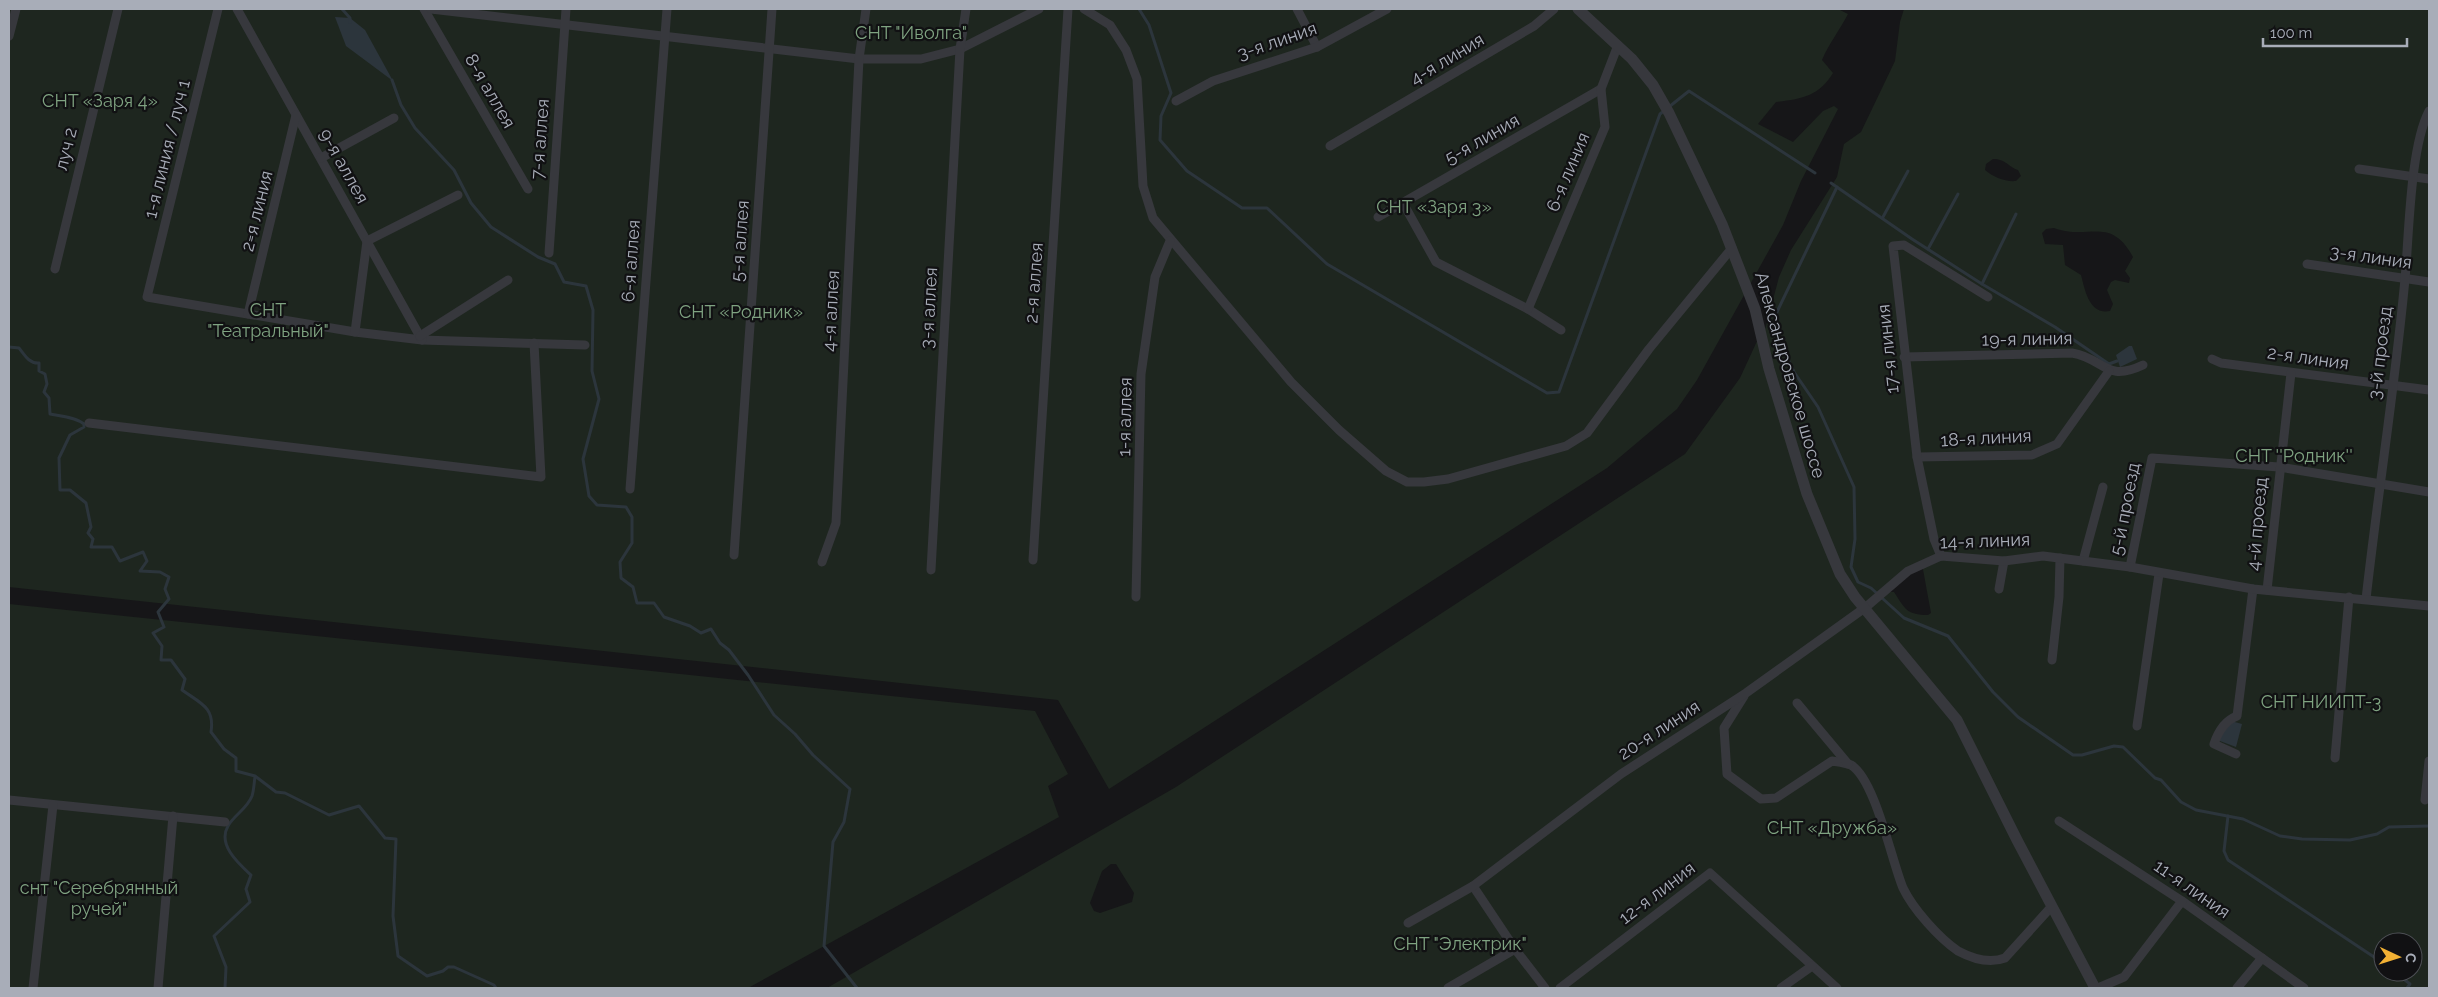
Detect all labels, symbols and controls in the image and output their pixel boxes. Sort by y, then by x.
scale bar [2263,15,2407,47]
street label: 3-я линия [1234,17,1319,64]
park label: СНТ "Иволга" [855,22,967,43]
text: 100 m [2270,24,2312,42]
street label: 4-я линия [1406,28,1488,89]
street label: 8-я аллея [461,50,520,132]
street label: 1-я линия / луч 1 [139,77,194,220]
park label: СНТ «Заря 4» [42,90,158,111]
street label: 7-я аллея [526,98,553,180]
street label: 5-я линия [1441,109,1523,168]
street label: луч 2 [50,125,81,172]
street label: 9-я аллея [315,125,374,207]
street label: 6-я линия [1542,129,1594,214]
street label: 2=я линия [236,168,277,254]
park label: СНТ «Заря 3» [1376,196,1492,217]
street label: 5-я аллея [726,200,753,282]
street label: 6-я аллея [617,219,644,303]
street label: 3-я линия [2329,240,2413,273]
street label: 2-я аллея [1020,242,1047,324]
street label: 3-я аллея [916,267,941,349]
street label: Александровское шоссе [1751,269,1830,481]
street label: 4-я аллея [818,270,843,352]
park label: СНТ "Театральный" [207,299,329,341]
park label: СНТ «Родник» [679,301,803,322]
street label: 17-я линия [1872,303,1903,395]
street label: 3-й проезд [2363,305,2396,401]
street label: 19-я линия [1981,327,2073,350]
street label: 2-я линия [2266,341,2350,374]
street label: 1-я аллея [1113,377,1136,457]
street label: 18-я линия [1940,425,2032,450]
park label: СНТ ''Родник'' [2235,445,2353,466]
street label: 5-й проезд [2105,461,2144,557]
street label: 4-й проезд [2242,476,2271,572]
street label: 14-я линия [1939,528,2031,553]
park label: СНТ НИИПТ-3 [2261,691,2381,712]
street label: 20-я линия [1614,695,1704,764]
park label: СНТ «Дружба» [1767,817,1897,838]
street label: 11-я линия [2150,855,2234,922]
street label: 12-я линия [1614,857,1699,928]
park label: снт "Серебрянный ручей" [20,877,178,919]
north arrow [2373,932,2423,982]
park label: СНТ "Электрик" [1393,933,1527,954]
text: С [2403,953,2419,964]

